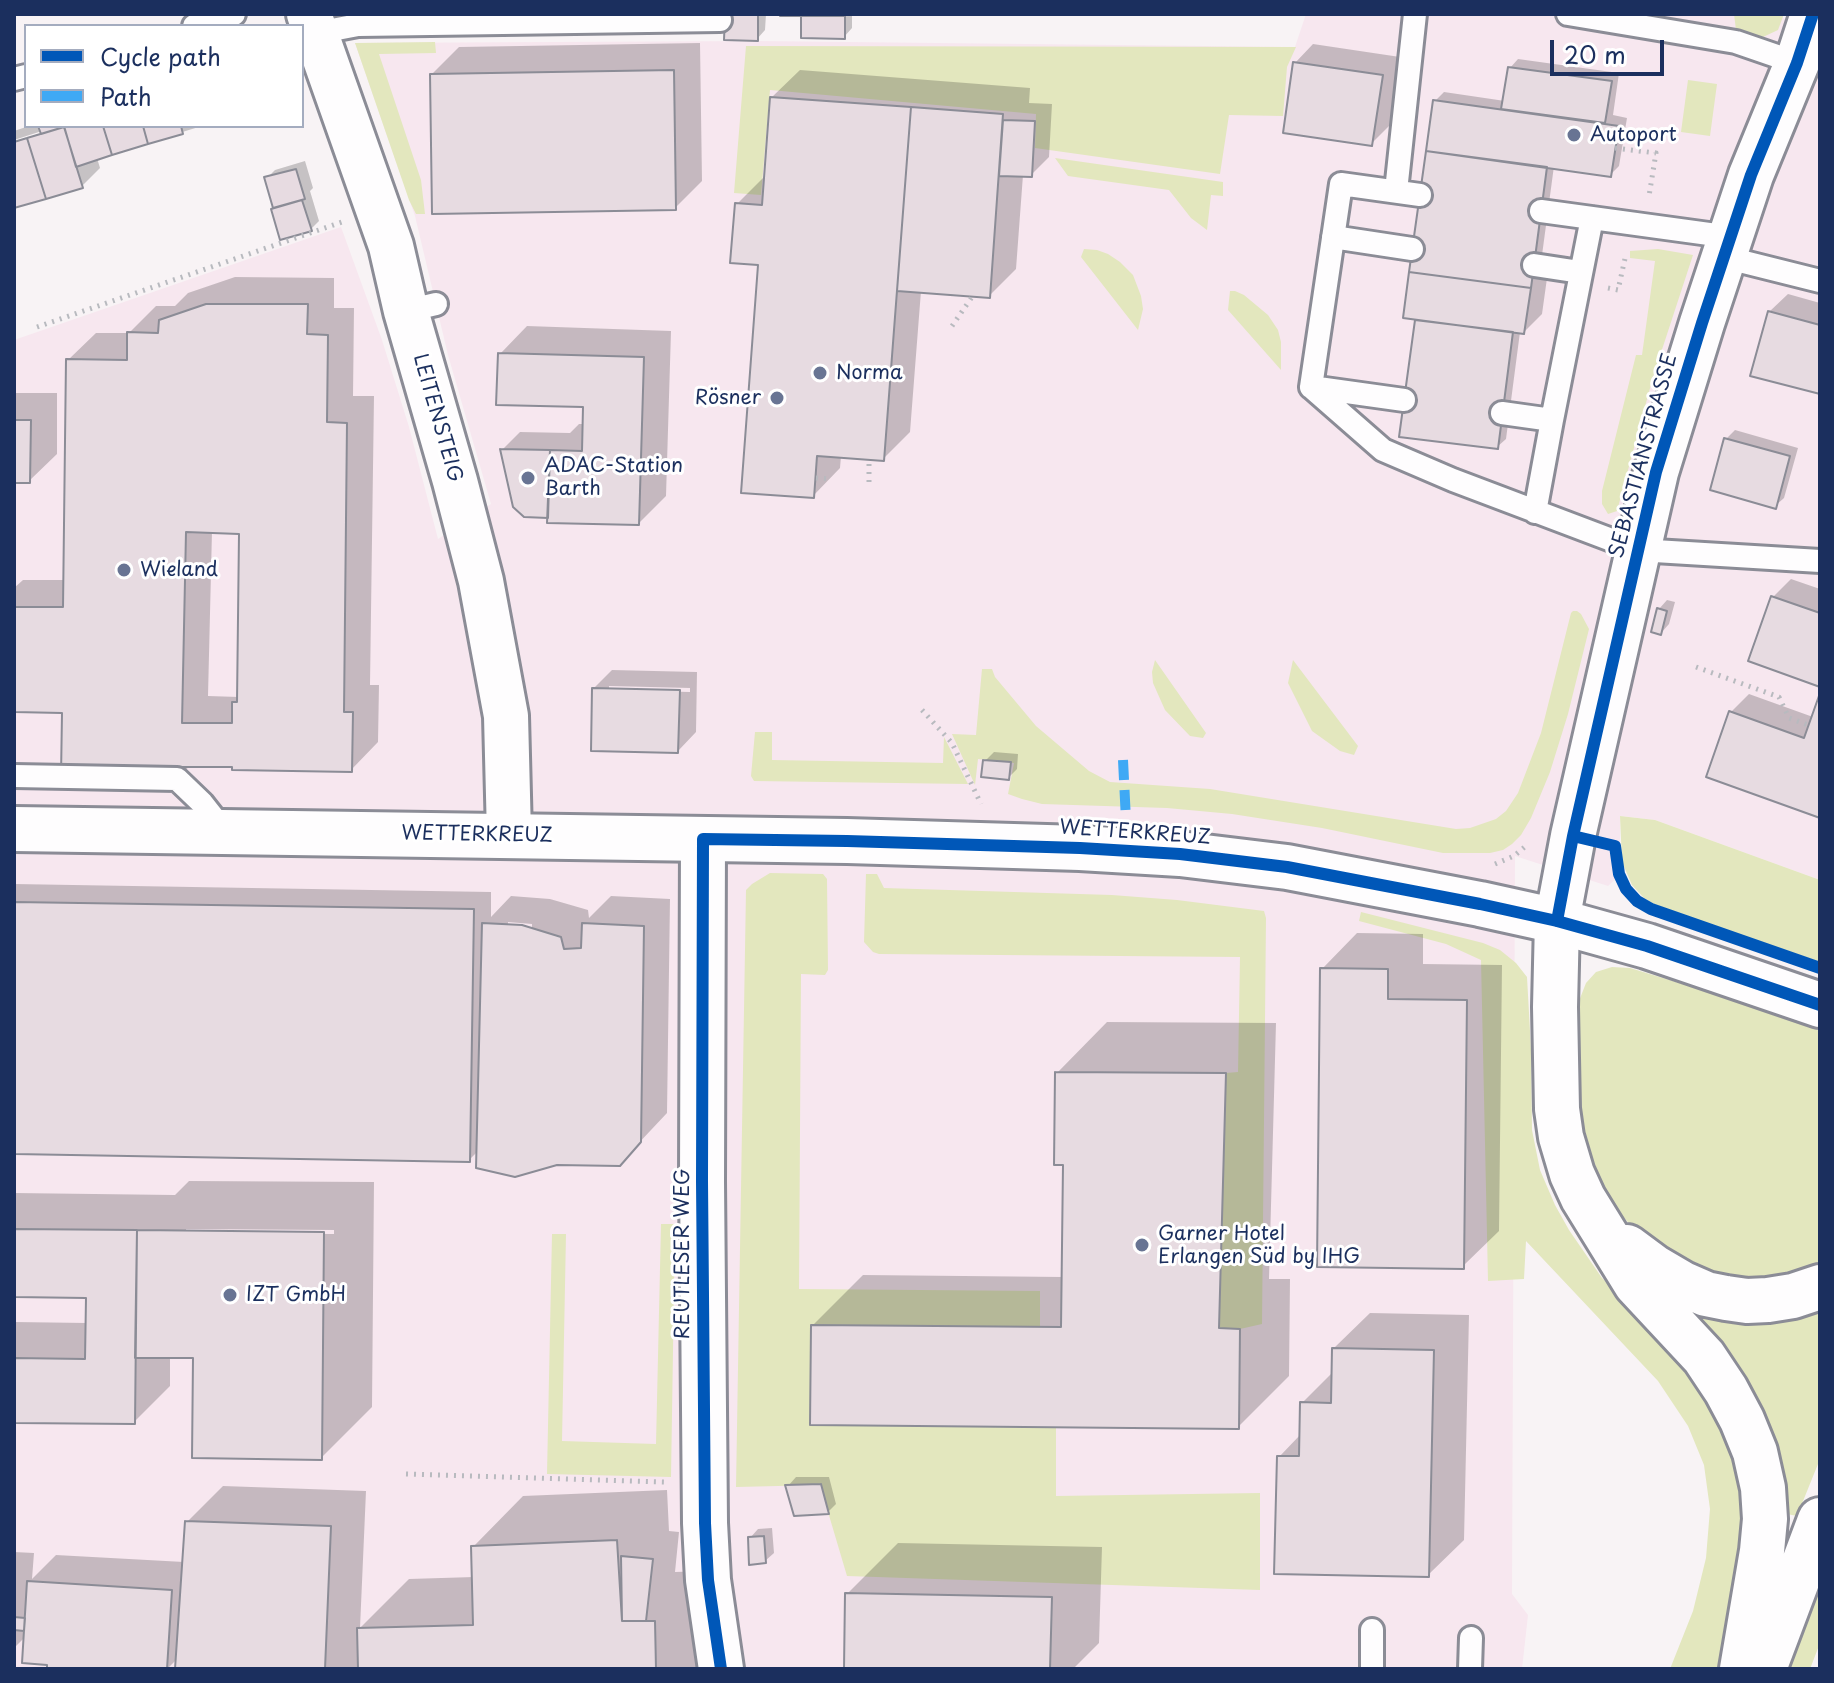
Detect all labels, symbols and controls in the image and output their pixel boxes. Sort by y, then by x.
legend [24,24,304,128]
scale bar [1554,24,1668,74]
text: 20 m [1564,36,1626,72]
text: Cycle path [100,38,221,74]
text: Path [100,78,152,114]
place label: Autoport [1590,123,1677,147]
marker: Autoport [1565,126,1583,144]
street label: LEITENSTEIG [407,351,467,485]
street label: SEBASTIANSTRASSE [1605,351,1683,561]
place label: Norma [836,361,903,385]
marker: Norma [811,364,829,382]
place label: Rösner [695,386,761,410]
marker: Rösner [768,389,786,407]
place label: ADAC-Station Barth [544,454,683,501]
marker: ADAC-Station Barth [519,469,537,487]
place label: Wieland [140,558,218,582]
marker: Wieland [115,561,133,579]
street label: WETTERKREUZ [1059,816,1211,850]
street label: WETTERKREUZ [401,822,553,848]
street label: REUTLESER WEG [671,1169,695,1339]
place label: Garner Hotel Erlangen Süd by IHG [1158,1222,1360,1269]
marker: Garner Hotel Erlangen Süd by IHG [1133,1236,1151,1254]
place label: IZT GmbH [246,1283,346,1307]
marker: IZT GmbH [221,1286,239,1304]

